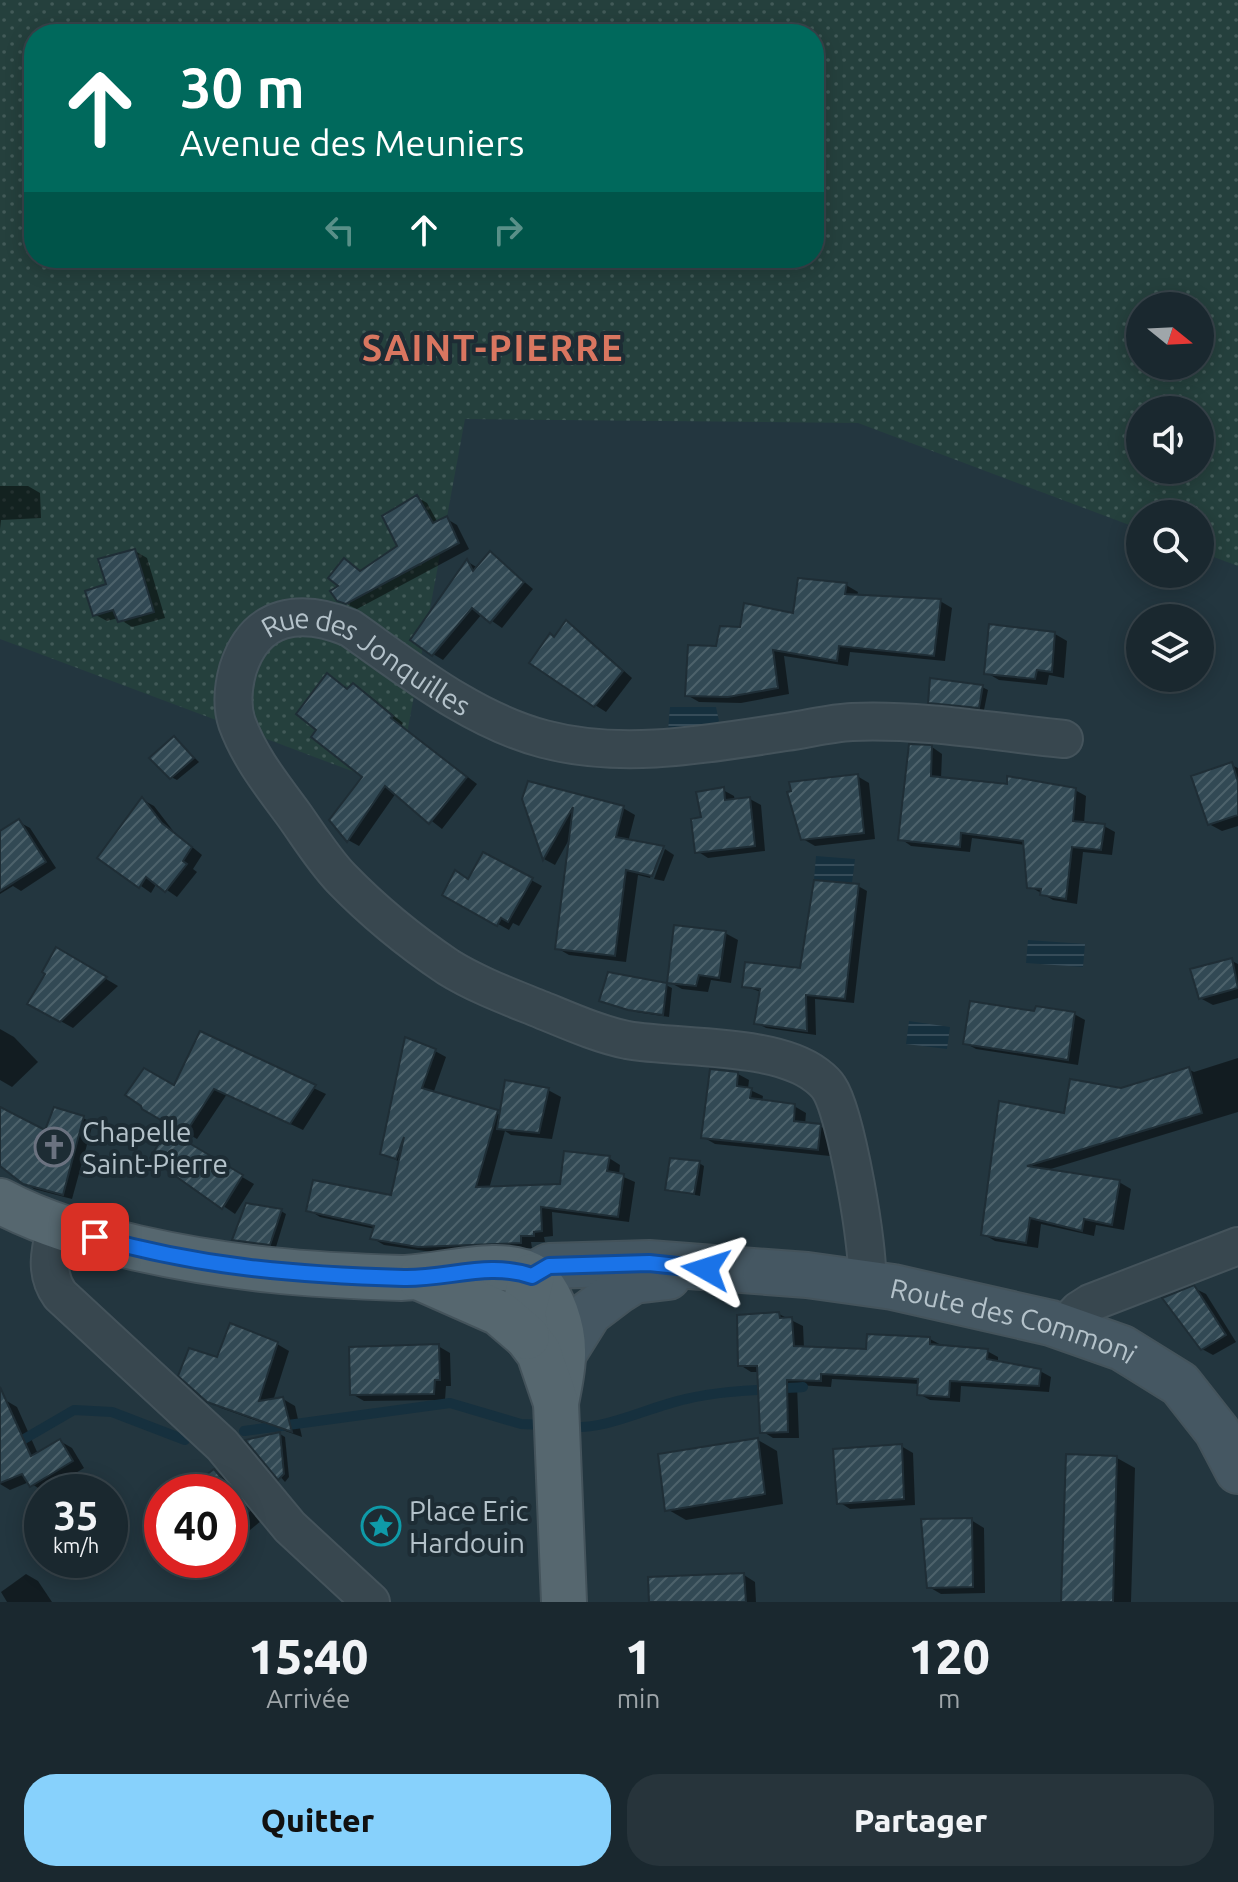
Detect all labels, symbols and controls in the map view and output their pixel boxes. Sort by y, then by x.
icon: ahead [48,56,152,160]
text: 30 m [180,56,305,119]
text: Avenue des Meuniers [180,122,524,163]
icon: left [318,208,362,252]
icon: ahead [402,208,446,252]
icon: right [486,208,530,252]
north arrow [1126,292,1214,380]
map controls [1126,292,1214,692]
district label: SAINT-PIERRE [362,327,624,368]
button: sound [1126,396,1214,484]
button: search [1126,500,1214,588]
street label: Rue des Jonquilles [256,602,476,721]
button: layers [1126,604,1214,692]
place label: Chapelle Saint-Pierre [82,1116,228,1179]
church icon: Chapelle Saint-Pierre [33,1126,75,1168]
pin [61,1203,129,1271]
icon: arrive [73,1215,117,1259]
position arrow [664,1227,748,1311]
street label: Route des Commoni [887,1271,1143,1369]
speed limit sign: 40 [144,1474,248,1578]
text: 35 [53,1493,99,1538]
place label: Place Eric Hardouin [409,1495,528,1558]
place icon: Place Eric Hardouin [360,1505,402,1547]
text: km/h [53,1534,99,1557]
text: 15:40 [248,1629,368,1683]
text: 1 [625,1629,652,1683]
text: 120 [909,1629,990,1683]
text: Arrivée [266,1684,350,1713]
text: min [617,1684,660,1713]
text: m [938,1684,960,1713]
button: Quitter [24,1774,611,1866]
button: Partager [627,1774,1214,1866]

